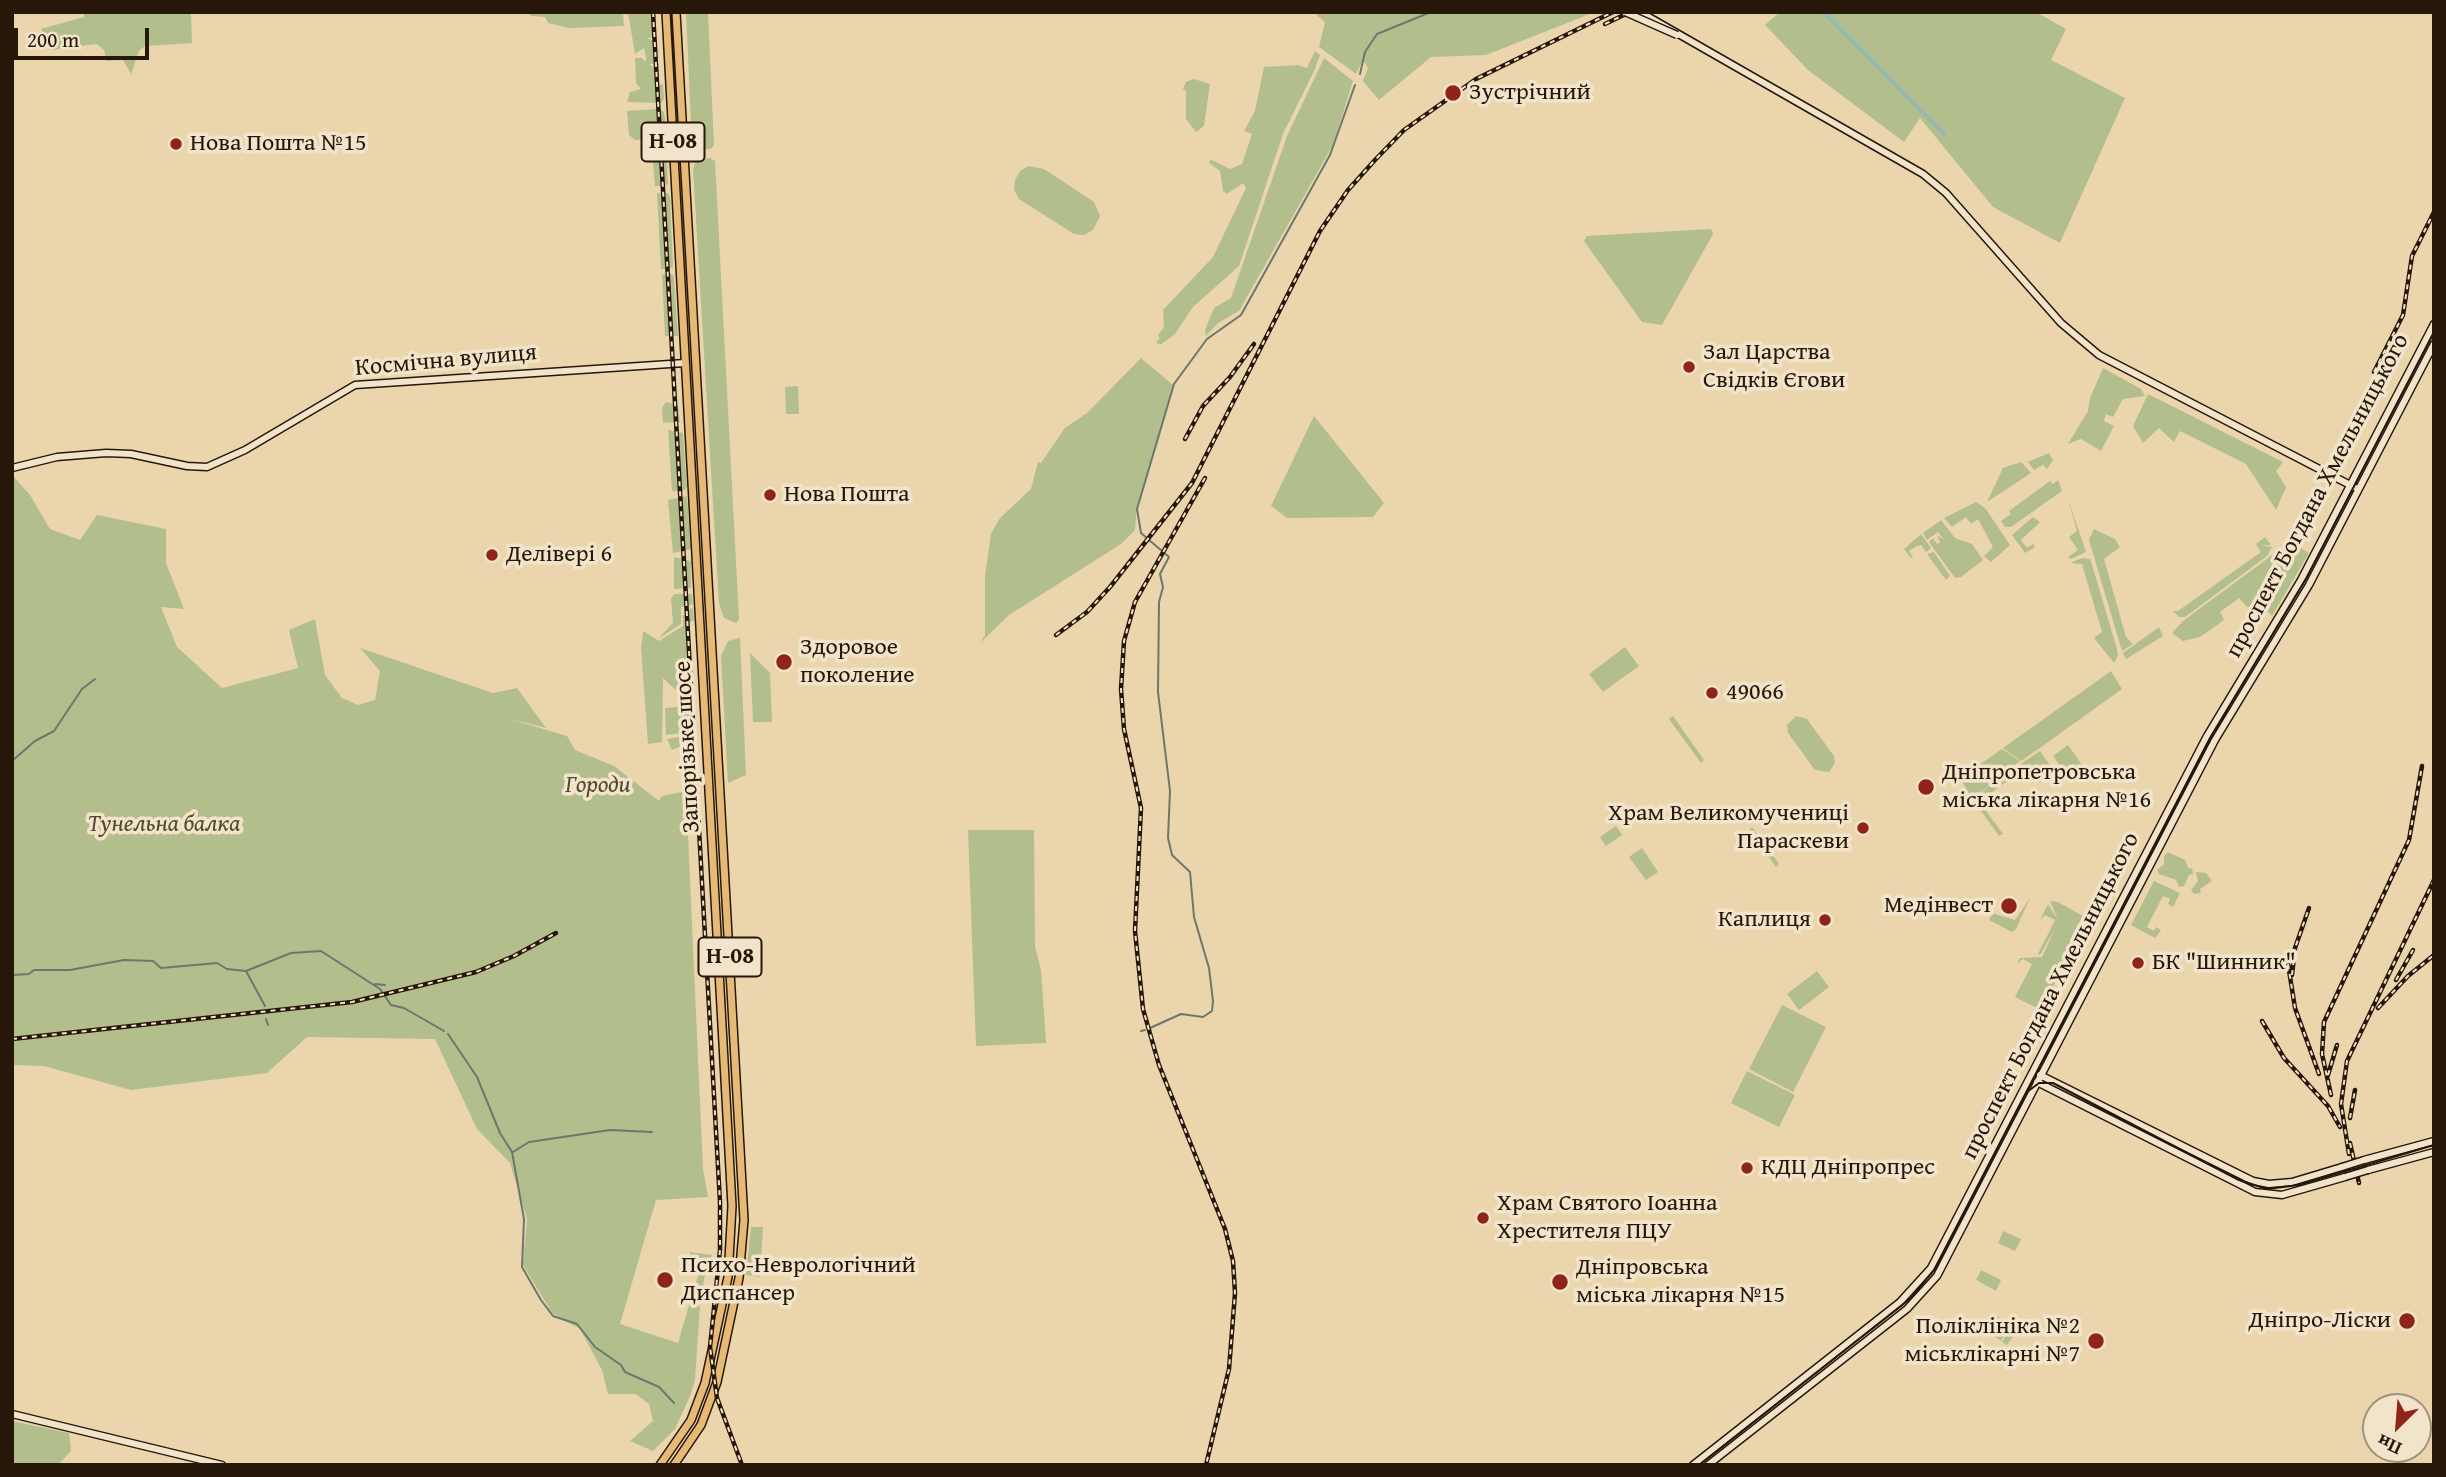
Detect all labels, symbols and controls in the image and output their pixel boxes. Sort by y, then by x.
scale bar [18,14,152,58]
text: 200 m [27,24,79,55]
place label: Зустрічний [1469,79,1591,107]
marker: Зустрічний [1443,83,1463,103]
road number: Н-08 [642,122,704,162]
place label: Нова Пошта №15 [190,130,367,158]
marker: Нова Пошта №15 [168,136,184,152]
street label: проспект Богдана Хмельницького [2220,329,2416,663]
street label: Космічна вулиця [354,339,538,383]
place label: Зал Царства Свідків Єгови [1703,339,1845,395]
marker: Зал Царства Свідків Єгови [1681,359,1697,375]
place label: Нова Пошта [784,481,909,509]
marker: Нова Пошта [762,487,778,503]
place label: Делівері 6 [506,541,612,569]
marker: Делівері 6 [484,547,500,563]
place label: Здоровое поколение [800,634,915,690]
marker: Здоровое поколение [774,652,794,672]
street label: Запорізьке шосе [669,660,707,834]
place label: 49066 [1726,679,1784,707]
marker: 49066 [1704,685,1720,701]
place label: Дніпропетровська міська лікарня №16 [1942,759,2151,815]
park label: Городи [565,772,631,800]
marker: Дніпропетровська міська лікарня №16 [1916,777,1936,797]
place label: Храм Великомучениці Параскеви [1608,800,1849,856]
park label: Тунельна балка [88,811,240,839]
marker: Храм Великомучениці Параскеви [1855,820,1871,836]
street label: проспект Богдана Хмельницького [1956,828,2146,1164]
place label: Медінвест [1884,892,1993,920]
marker: Медінвест [1999,896,2019,916]
place label: Каплиця [1718,906,1811,934]
marker: Каплиця [1817,912,1833,928]
road number: Н-08 [698,938,762,976]
place label: БК "Шинник" [2152,949,2296,977]
marker: БК "Шинник" [2130,955,2146,971]
place label: КДЦ Дніпропрес [1761,1154,1935,1182]
marker: КДЦ Дніпропрес [1739,1160,1755,1176]
place label: Храм Святого Іоанна Хрестителя ПЦУ [1497,1190,1717,1246]
marker: Храм Святого Іоанна Хрестителя ПЦУ [1475,1210,1491,1226]
place label: Психо-Неврологічний Диспансер [681,1252,916,1308]
place label: Дніпровська міська лікарня №15 [1576,1254,1785,1310]
marker: Психо-Неврологічний Диспансер [655,1270,675,1290]
marker: Дніпровська міська лікарня №15 [1550,1272,1570,1292]
place label: Дніпро-Ліски [2249,1307,2391,1335]
marker: Дніпро-Ліски [2397,1311,2417,1331]
place label: Поліклініка №2 міськлікарні №7 [1905,1313,2080,1369]
marker: Поліклініка №2 міськлікарні №7 [2086,1331,2106,1351]
north arrow [2362,1393,2432,1463]
text: Пн [2372,1427,2406,1463]

